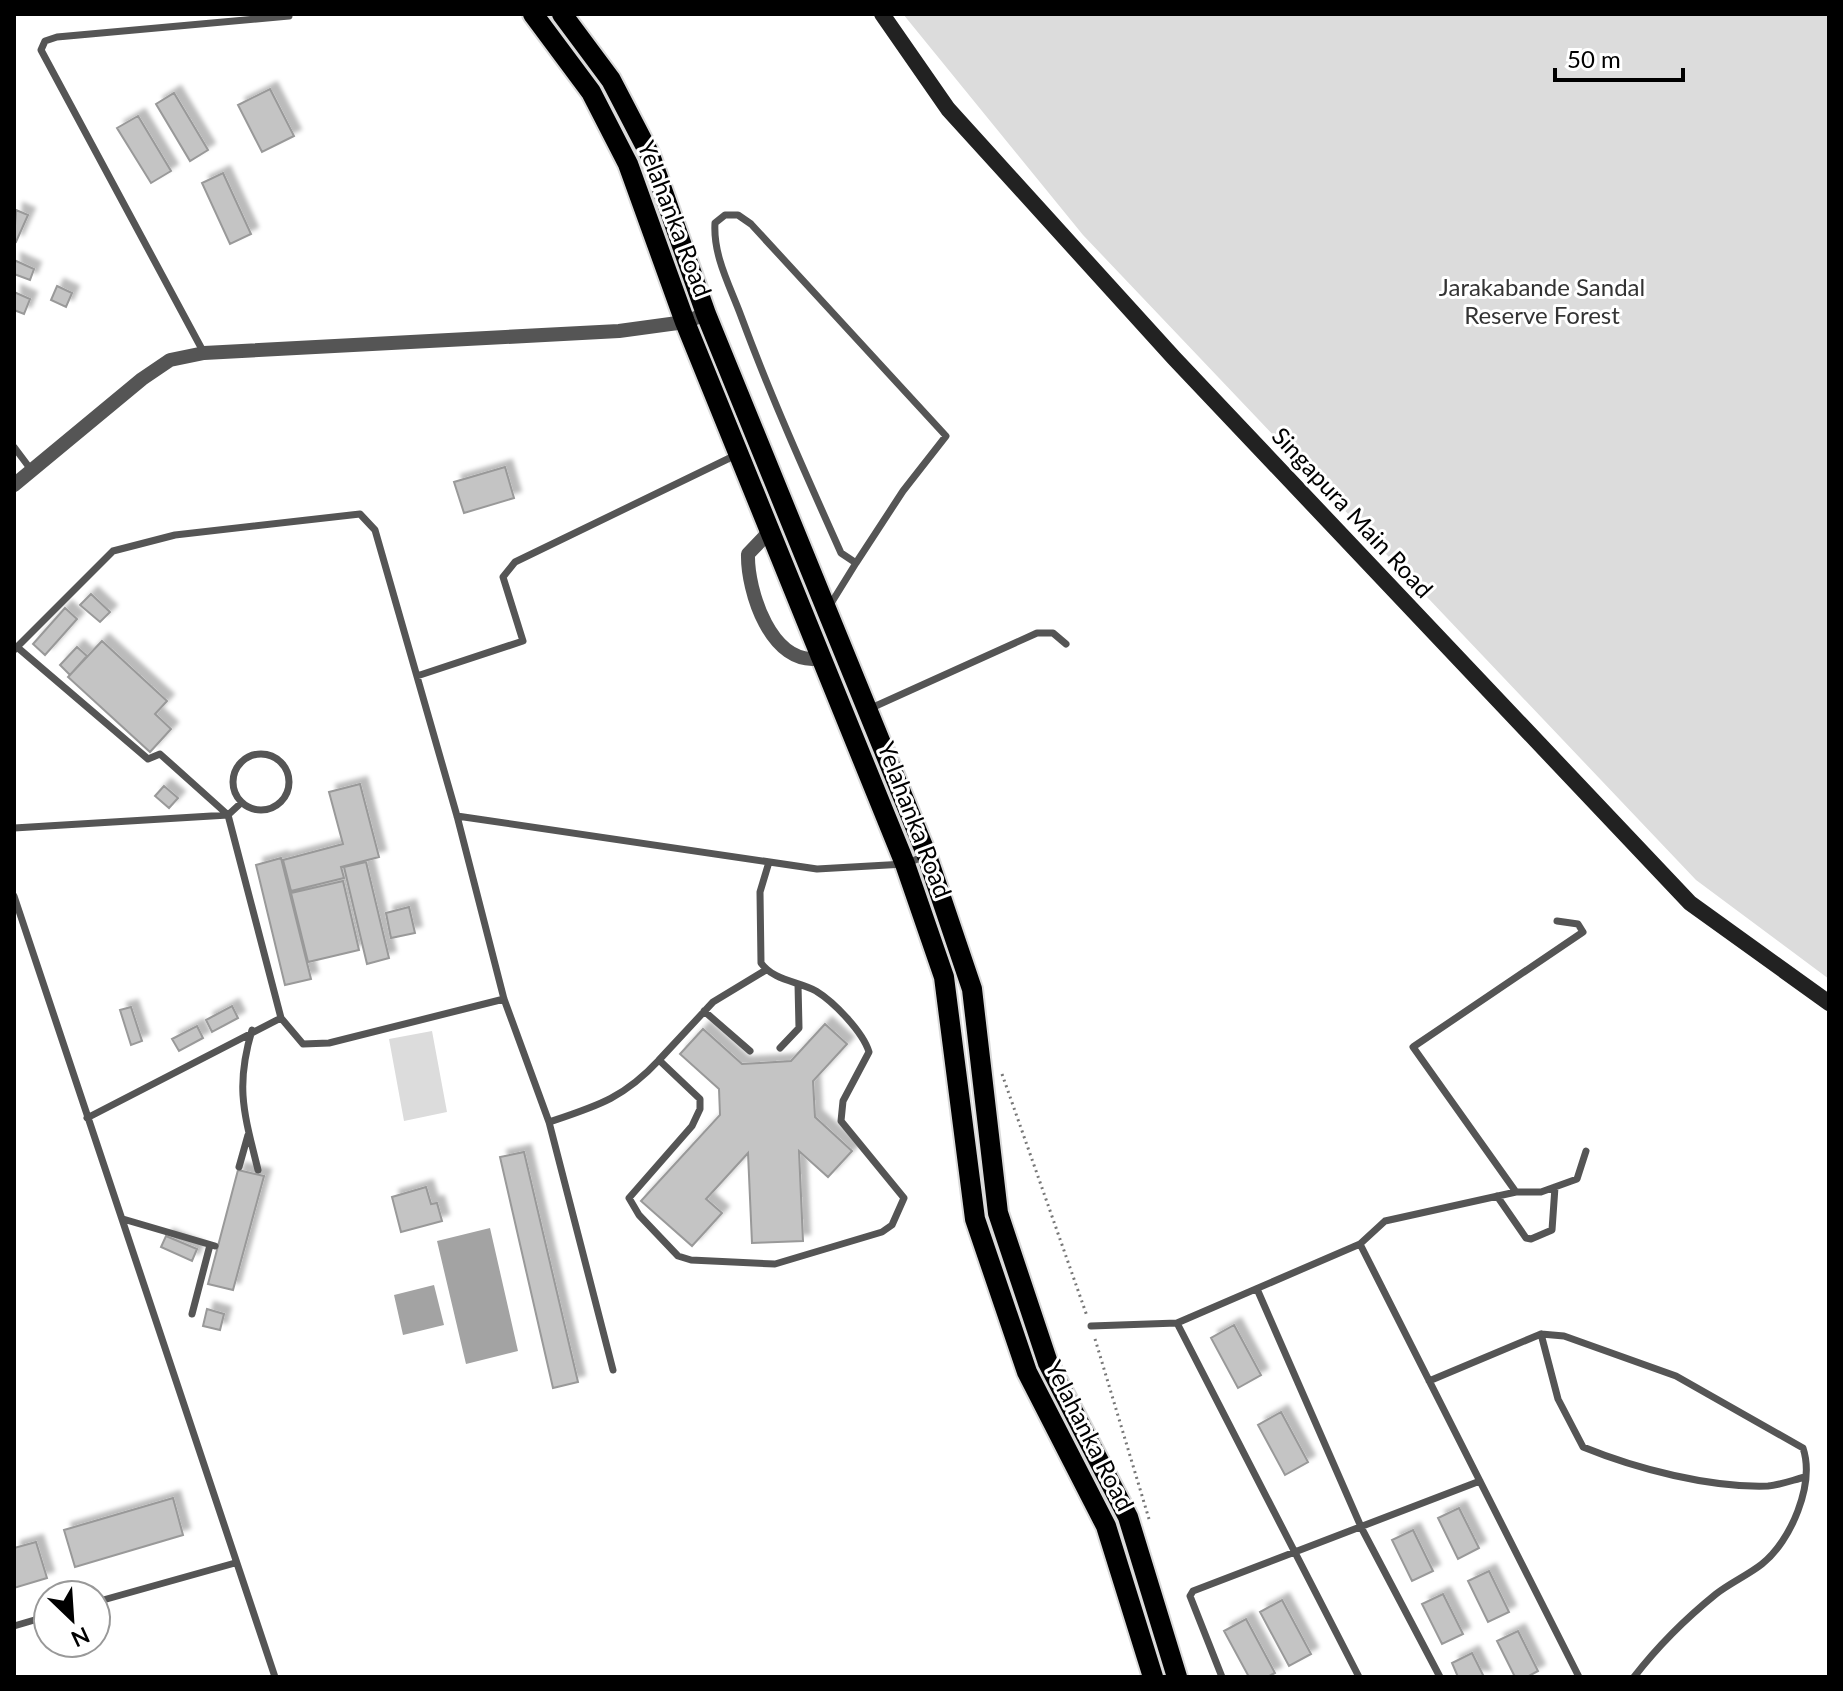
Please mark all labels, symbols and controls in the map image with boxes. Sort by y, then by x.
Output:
scale bar [1555,32,1683,82]
text: 50 m [1567,44,1621,73]
street label: Yelahanka Road [632,136,718,301]
park label: Jarakabande Sandal Reserve Forest [1439,272,1645,329]
street label: Singapura Main Road [1267,421,1440,603]
street label: Yelahanka Road [872,737,958,902]
street label: Yelahanka Road [1040,1355,1141,1515]
north arrow [32,1579,112,1659]
text: N [67,1622,94,1653]

